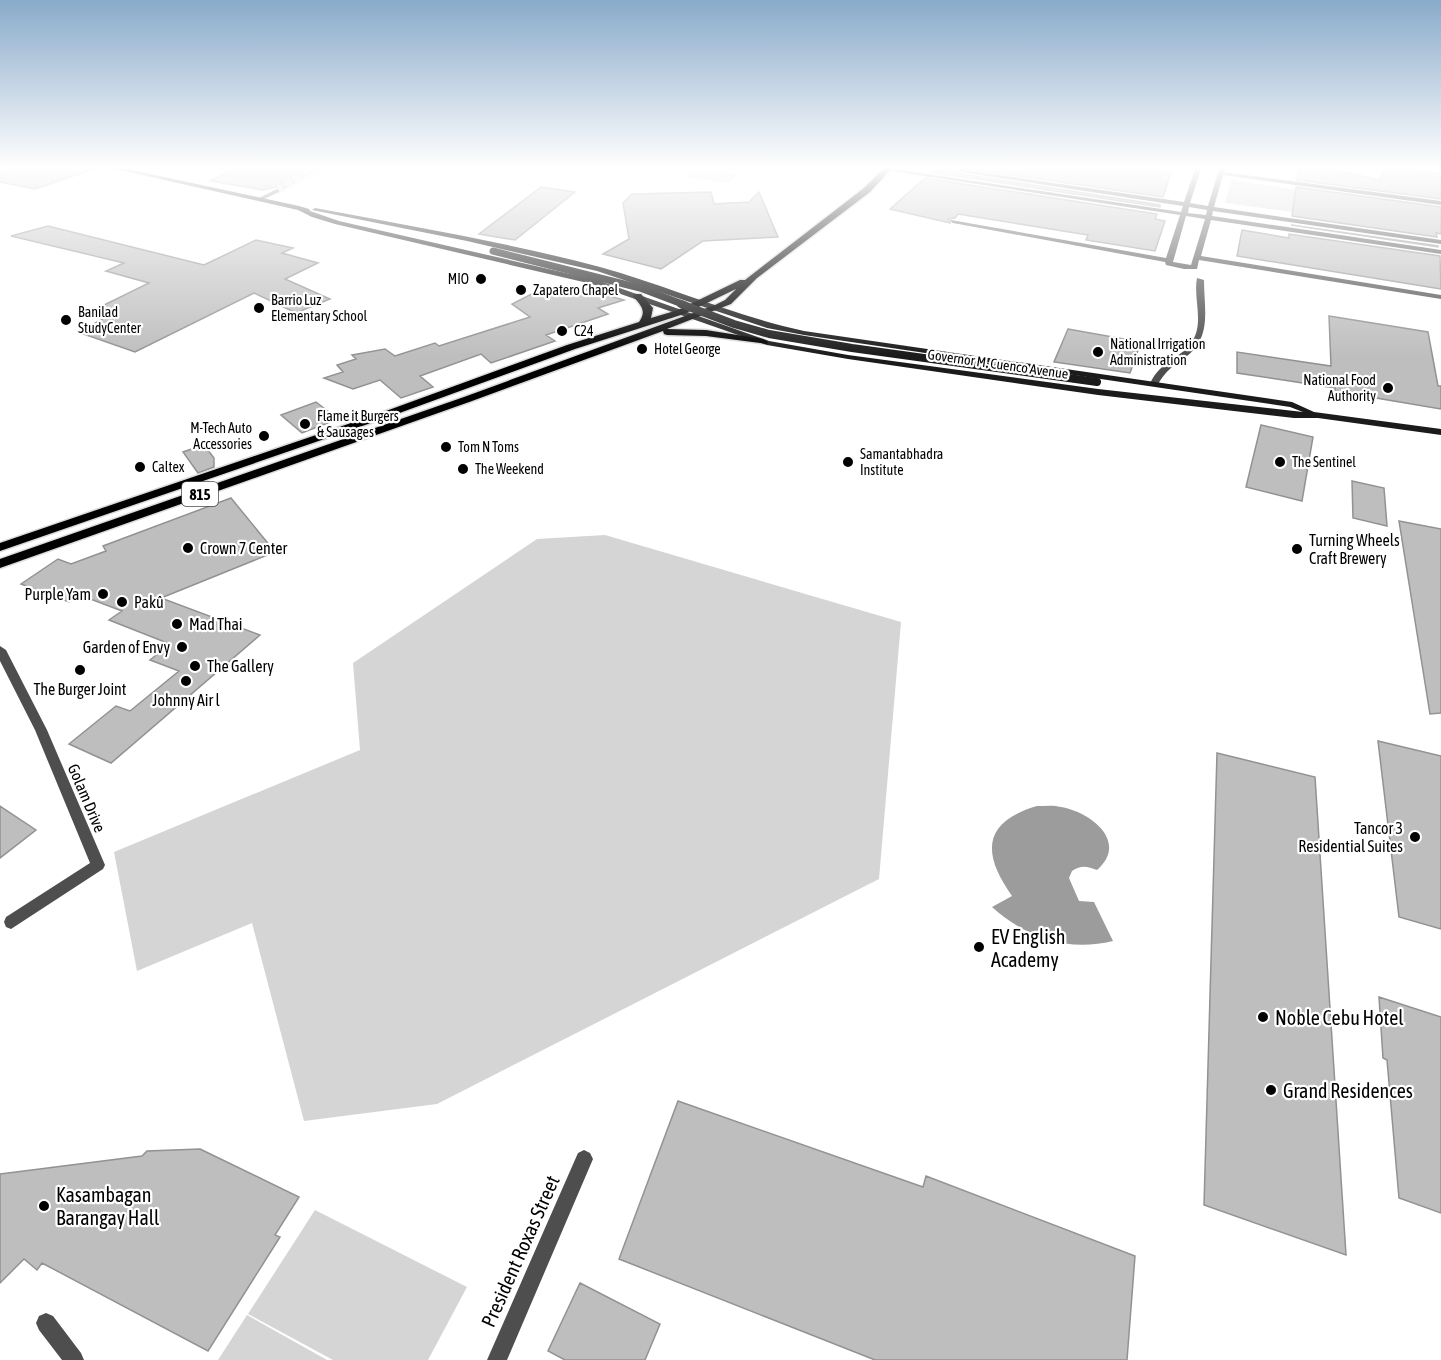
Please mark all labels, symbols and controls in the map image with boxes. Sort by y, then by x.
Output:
place label: MIO [448,271,469,287]
marker: MIO [474,272,488,286]
place label: Zapatero Chapel [533,282,618,298]
marker: Zapatero Chapel [514,283,528,297]
place label: Barrio Luz Elementary School [271,292,367,324]
marker: Barrio Luz Elementary School [252,301,266,315]
place label: Banilad StudyCenter [78,304,142,336]
marker: Banilad StudyCenter [59,313,73,327]
place label: C24 [574,323,594,339]
marker: C24 [555,324,569,338]
place label: National Irrigation Administration [1110,336,1205,368]
place label: Hotel George [654,341,721,357]
marker: Hotel George [635,342,649,356]
marker: National Irrigation Administration [1091,345,1105,359]
street label: Governor M. Cuenco Avenue [927,346,1069,382]
place label: National Food Authority [1303,372,1376,404]
marker: National Food Authority [1381,381,1395,395]
place label: Flame it Burgers & Sausages [317,408,399,440]
marker: Flame it Burgers & Sausages [298,417,312,431]
place label: M-Tech Auto Accessories [190,420,252,452]
marker: M-Tech Auto Accessories [257,429,271,443]
place label: Tom N Toms [458,439,519,455]
marker: Tom N Toms [439,440,453,454]
place label: Samantabhadra Institute [860,446,943,478]
place label: The Sentinel [1292,454,1356,470]
marker: Samantabhadra Institute [841,455,855,469]
marker: The Sentinel [1273,455,1287,469]
place label: Caltex [152,459,185,475]
marker: Caltex [133,460,147,474]
place label: The Weekend [475,461,544,477]
marker: The Weekend [456,462,470,476]
road number: 815 [182,482,218,506]
place label: Turning Wheels Craft Brewery [1309,531,1400,568]
place label: Crown 7 Center [200,539,287,557]
marker: Crown 7 Center [181,541,195,555]
marker: Turning Wheels Craft Brewery [1290,542,1304,556]
place label: Purple Yam [24,585,91,604]
marker: Purple Yam [96,587,110,601]
place label: Pakû [134,593,164,611]
marker: Pakû [115,595,129,609]
place label: Mad Thai [189,615,243,633]
marker: Mad Thai [170,617,184,631]
place label: Garden of Envy [83,638,170,657]
marker: Garden of Envy [175,640,189,654]
place label: The Gallery [207,657,274,676]
marker: The Gallery [188,659,202,673]
marker: The Burger Joint [73,663,87,677]
marker: Johnny Air l [179,674,193,688]
place label: The Burger Joint [34,680,127,699]
place label: Johnny Air l [152,691,220,710]
street label: Golam Drive [65,761,109,835]
place label: Tancor 3 Residential Suites [1298,819,1403,855]
marker: Tancor 3 Residential Suites [1408,830,1422,844]
place label: EV English Academy [991,925,1066,971]
marker: EV English Academy [972,940,986,954]
place label: Noble Cebu Hotel [1275,1006,1404,1029]
marker: Noble Cebu Hotel [1256,1010,1270,1024]
place label: Grand Residences [1283,1079,1413,1102]
marker: Grand Residences [1264,1083,1278,1097]
street label: President Roxas Street [476,1171,564,1330]
place label: Kasambagan Barangay Hall [56,1183,160,1229]
marker: Kasambagan Barangay Hall [37,1199,51,1213]

